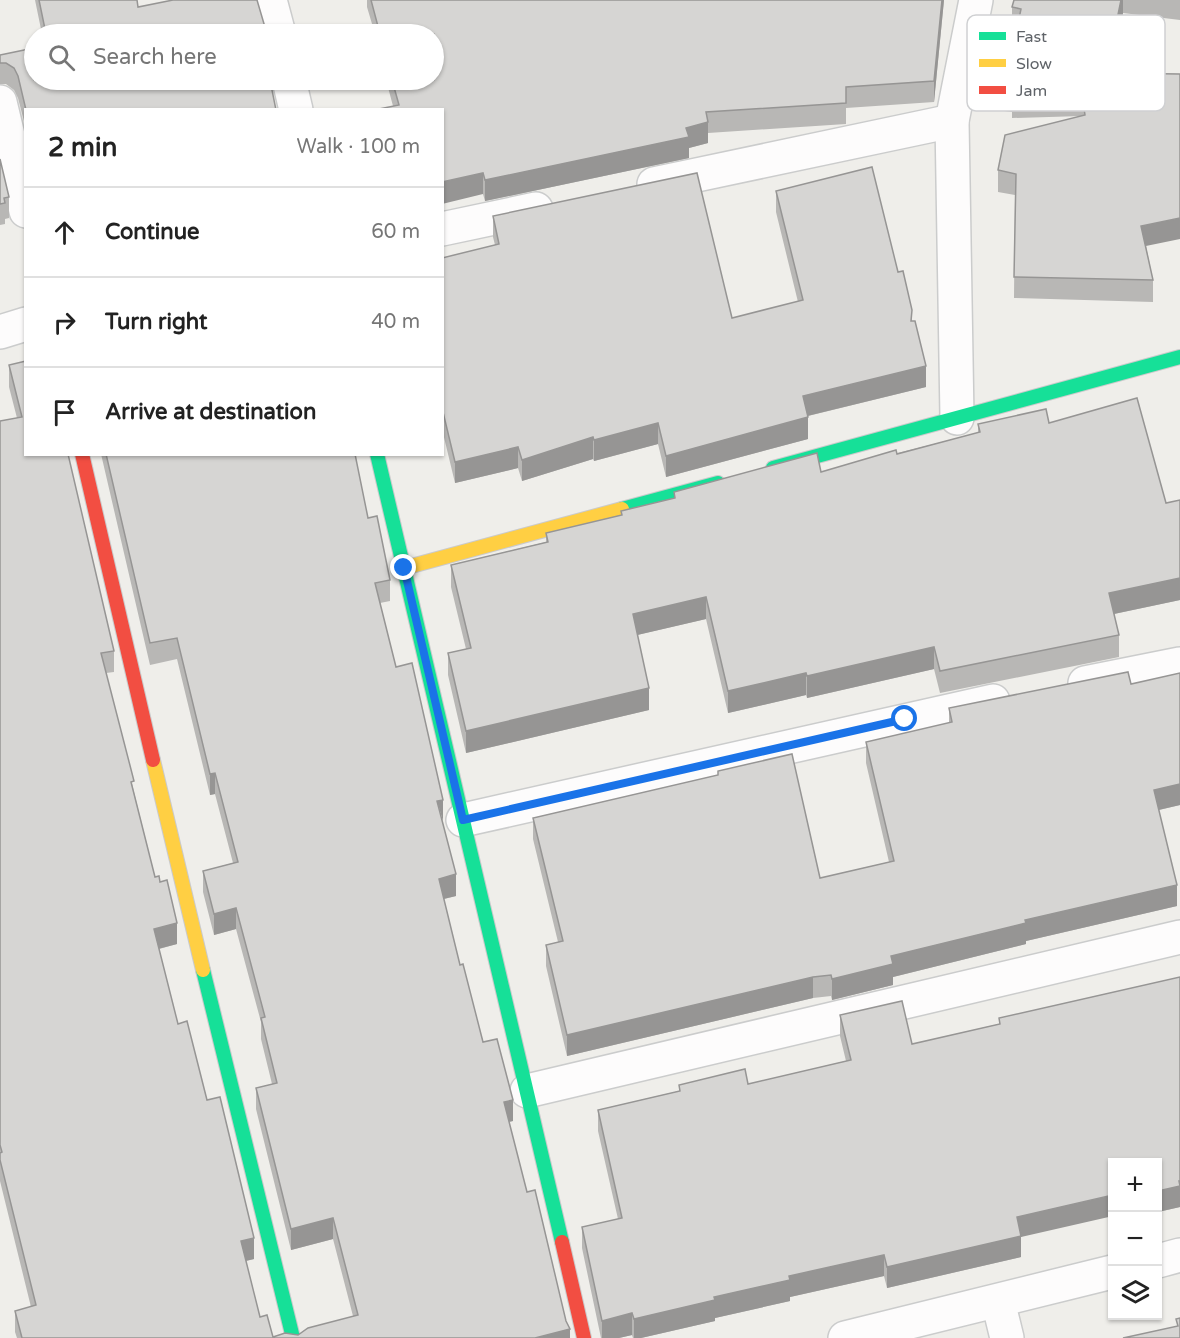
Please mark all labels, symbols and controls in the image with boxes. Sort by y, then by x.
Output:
legend [967,15,1165,111]
search box [24,24,444,90]
text: Fast [1016,27,1047,47]
icon: search [45,41,78,74]
text: Search here [93,44,217,70]
text: Slow [1016,54,1052,74]
text: Jam [1016,81,1047,101]
text: 2 min [48,132,117,163]
text: Walk · 100 m [297,135,420,159]
icon: ahead [48,216,81,249]
text: Continue [105,219,200,245]
text: 60 m [371,220,420,244]
icon: right [48,306,81,339]
text: Turn right [105,309,207,335]
text: 40 m [371,310,420,334]
icon: arrive [48,396,81,429]
text: Arrive at destination [105,399,316,425]
route end [390,554,416,580]
route start [891,705,917,731]
map controls [1108,1158,1162,1320]
button: + [1108,1158,1162,1212]
button: − [1108,1212,1162,1266]
button: layers [1108,1266,1162,1320]

